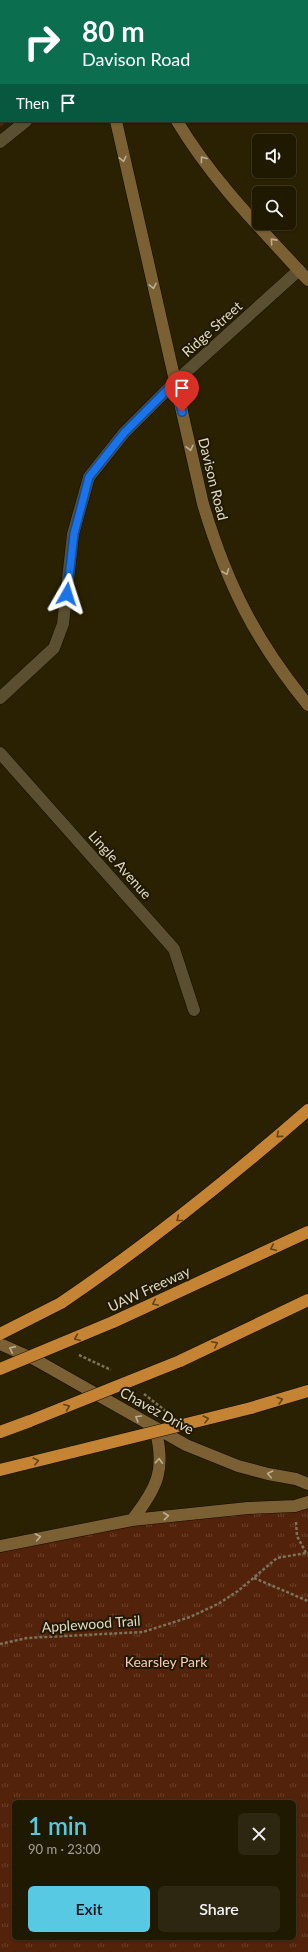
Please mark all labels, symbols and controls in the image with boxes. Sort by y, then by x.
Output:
text: 80 m [82,14,145,48]
icon: right [16,16,68,68]
text: Davison Road [82,48,190,70]
icon: arrive [57,92,79,114]
text: Then [16,94,49,112]
map controls [252,134,296,230]
button: sound [252,134,296,178]
one-way arrow [119,156,127,162]
one-way arrow [201,156,208,163]
button: search [252,186,296,230]
one-way arrow [271,238,278,246]
one-way arrow [148,283,156,289]
street label: Ridge Street [178,297,245,360]
pin [165,371,199,412]
icon: arrive [171,377,193,399]
street label: Davison Road [195,436,232,522]
one-way arrow [185,445,193,451]
one-way arrow [221,568,229,576]
position arrow [46,573,88,615]
street label: Lingle Avenue [85,827,155,902]
one-way arrow [276,1131,283,1138]
one-way arrow [176,1214,183,1221]
one-way arrow [269,1243,277,1251]
street label: UAW Freeway [105,1262,193,1315]
one-way arrow [151,1298,159,1306]
one-way arrow [73,1333,80,1341]
one-way arrow [211,1341,218,1349]
one-way arrow [9,1346,17,1354]
street label: Chavez Drive [117,1383,197,1438]
one-way arrow [276,1396,283,1405]
one-way arrow [63,1404,70,1412]
one-way arrow [135,1416,142,1423]
one-way arrow [203,1416,209,1424]
one-way arrow [33,1457,40,1466]
one-way arrow [155,1458,164,1464]
one-way arrow [267,1471,273,1479]
one-way arrow [163,1512,169,1521]
one-way arrow [35,1533,41,1542]
street label: Applewood Trail [41,1612,141,1635]
park label: Kearsley Park [125,1653,208,1670]
text: 1 min [28,1811,87,1840]
button: close [238,1813,280,1855]
text: 90 m · 23:00 [28,1841,101,1857]
button: Exit [28,1886,150,1932]
button: Share [158,1886,280,1932]

